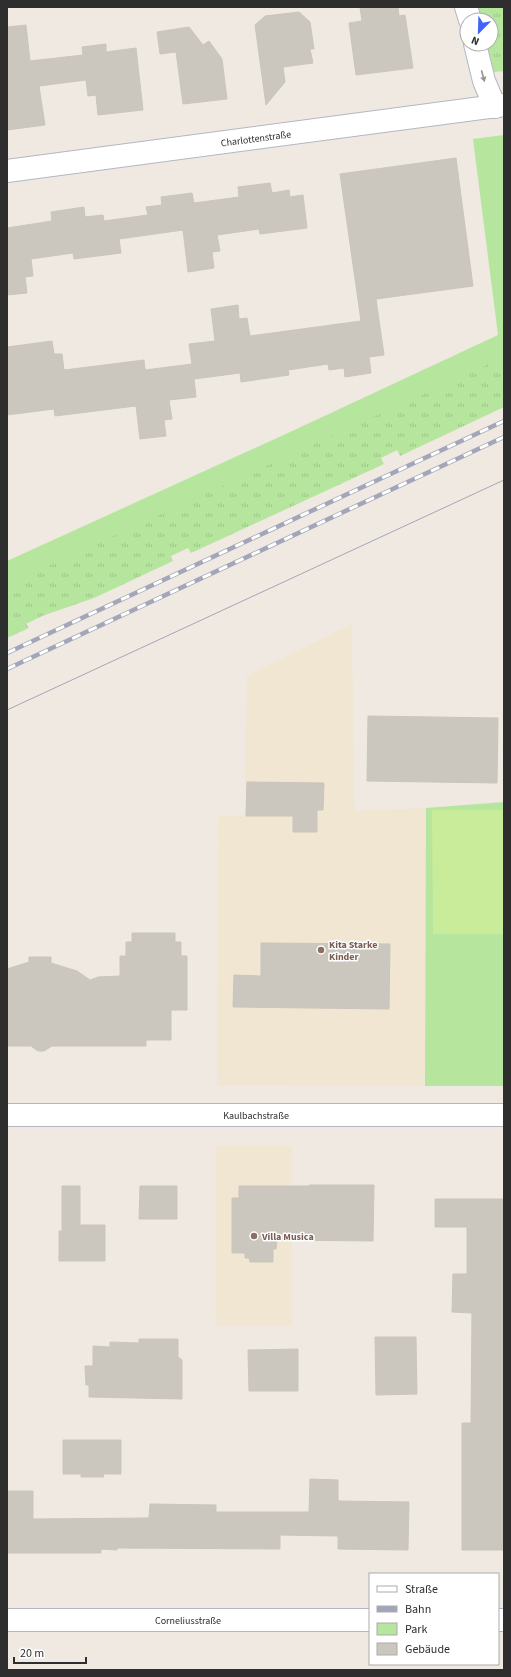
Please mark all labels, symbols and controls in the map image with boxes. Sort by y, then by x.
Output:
north arrow [459,12,499,52]
text: N [469,32,482,49]
one-way arrow [480,70,486,82]
street label: Charlottenstraße [220,127,292,151]
place label: Kita Starke Kinder [329,938,377,964]
marker: Kita Starke Kinder [316,945,326,955]
street label: Kaulbachstraße [223,1109,289,1123]
place label: Villa Musica [261,1230,314,1244]
marker: Villa Musica [249,1231,259,1241]
legend [369,1573,499,1665]
text: Straße [405,1581,438,1598]
text: Bahn [405,1601,431,1618]
street label: Corneliusstraße [155,1614,221,1628]
text: Park [405,1621,427,1638]
scale bar [14,1639,86,1665]
text: Gebäude [405,1641,450,1658]
text: 20 m [20,1645,44,1662]

